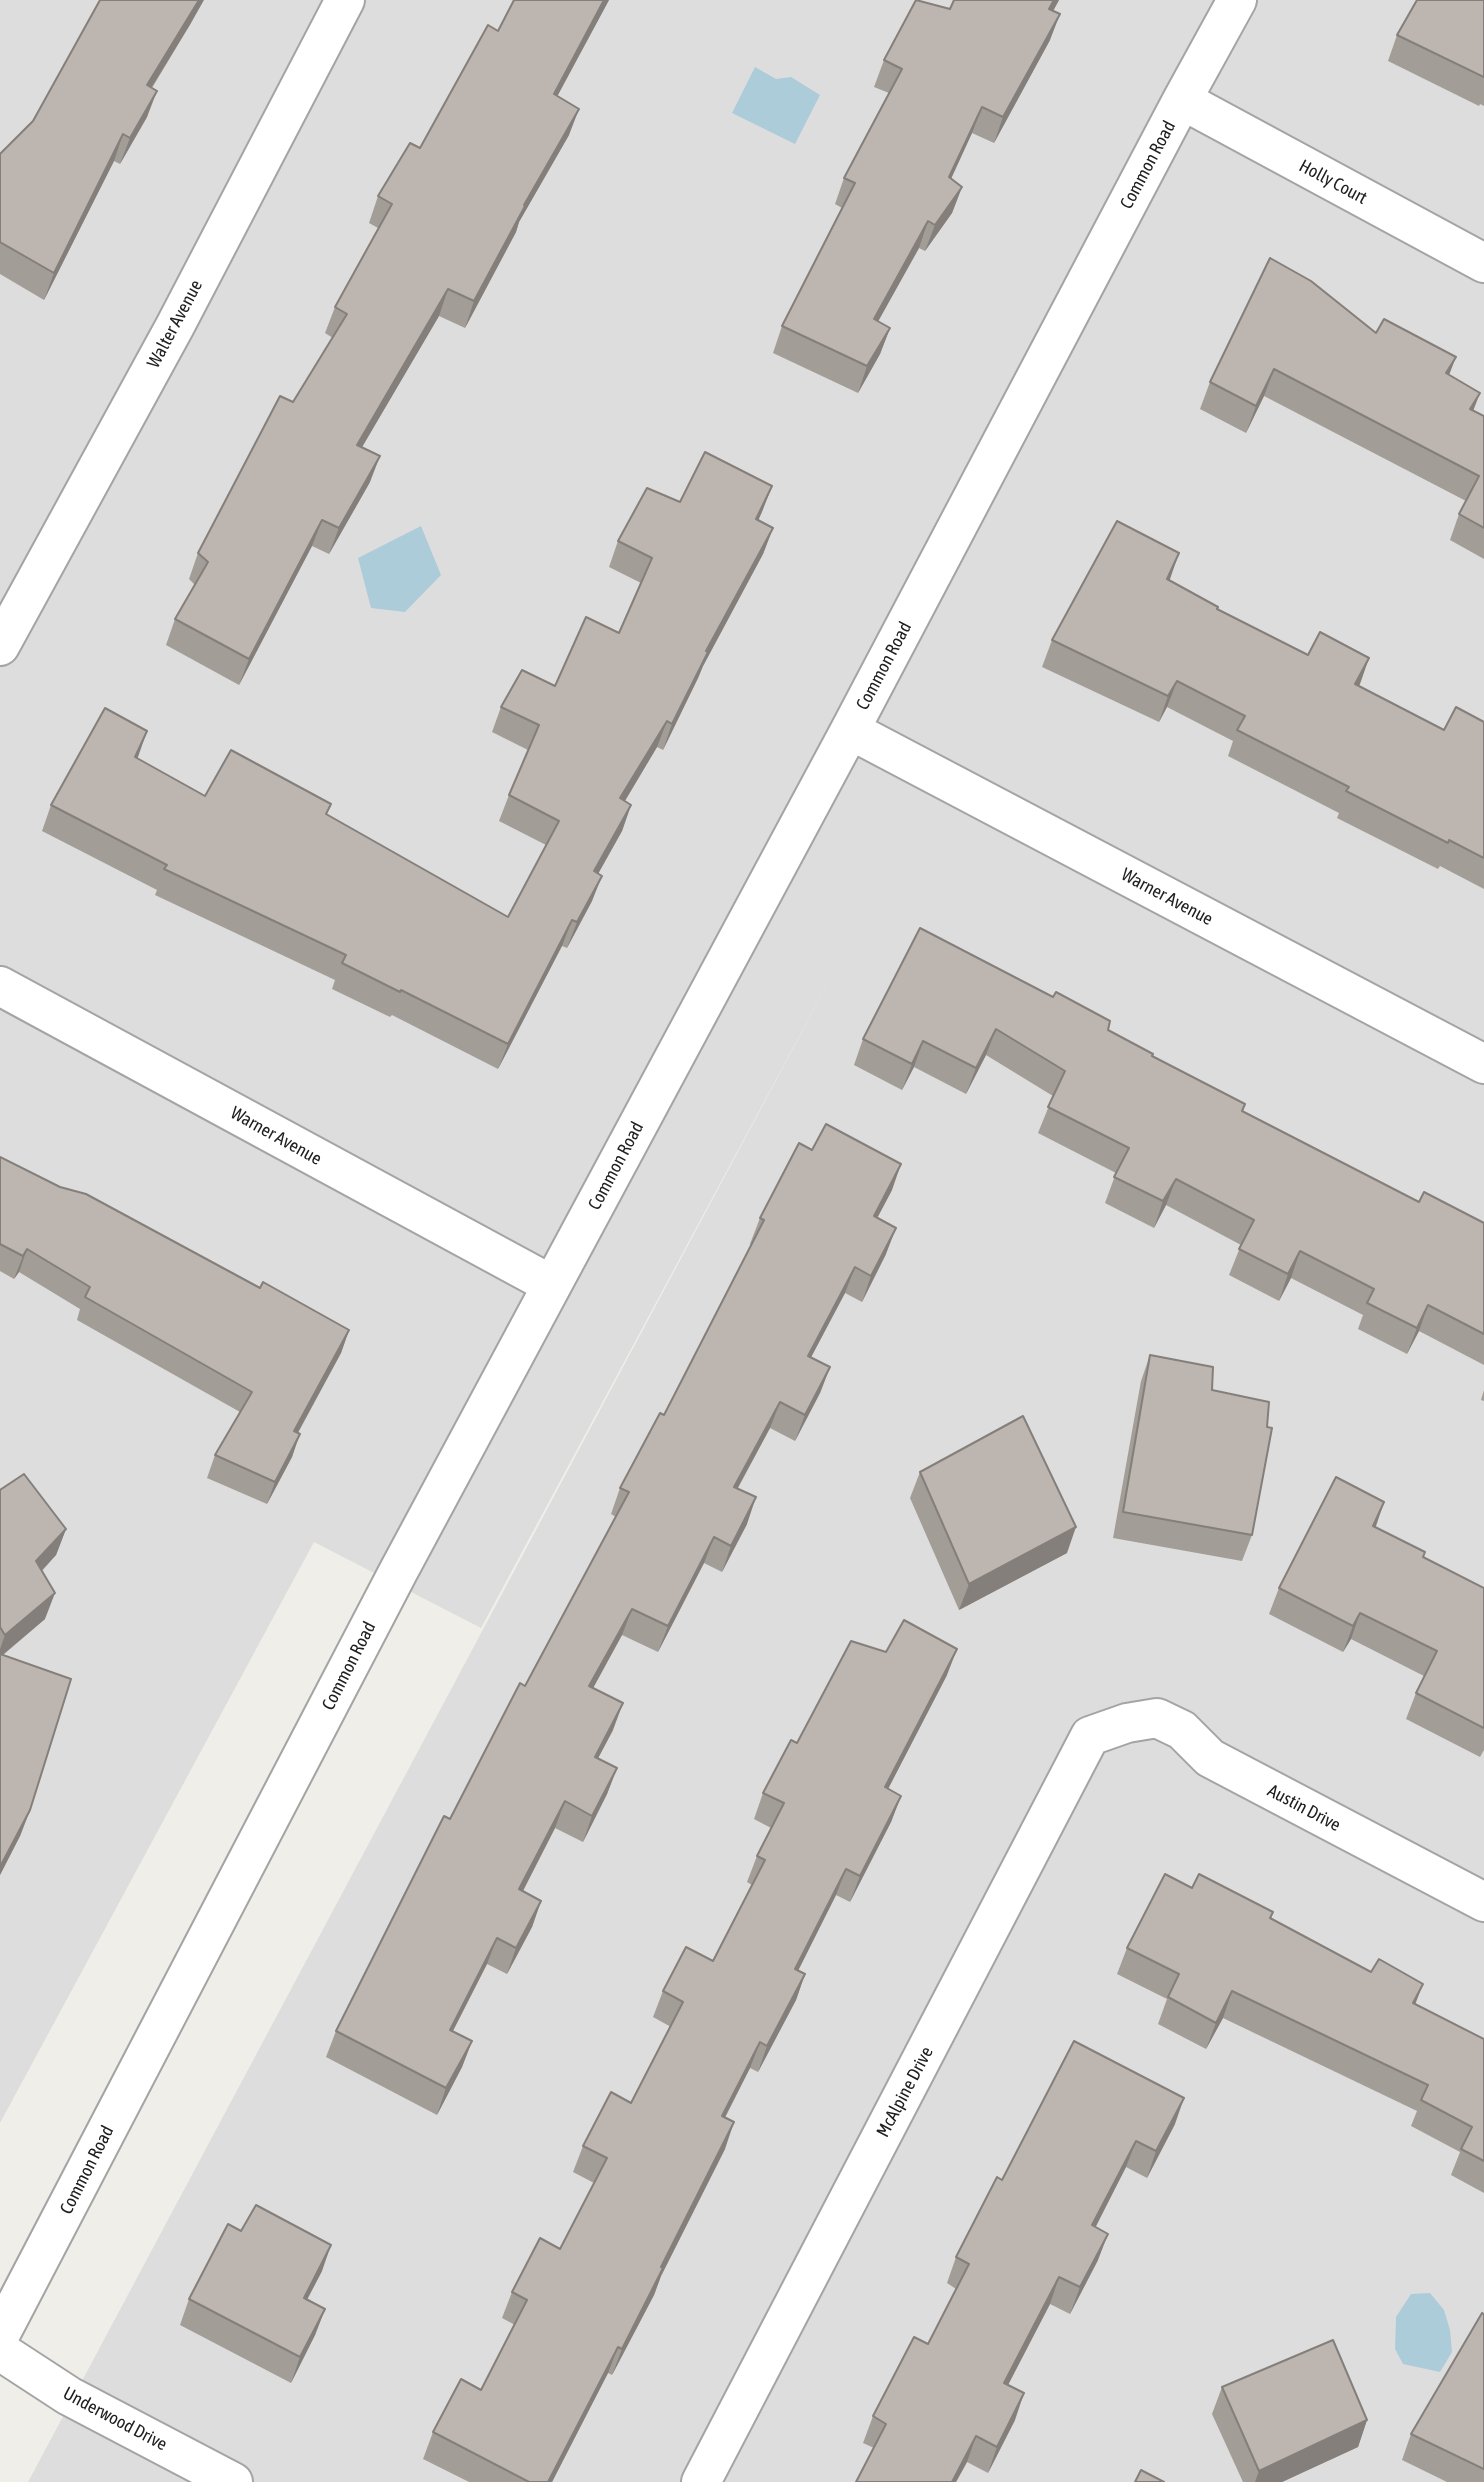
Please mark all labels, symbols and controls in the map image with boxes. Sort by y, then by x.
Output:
street label: Common Road [1116,117,1180,213]
street label: Holly Court [1295,155,1371,209]
street label: Walter Avenue [143,276,207,372]
street label: Common Road [852,618,916,714]
street label: Warner Avenue [1117,864,1217,930]
street label: Warner Avenue [227,1102,325,1170]
street label: Common Road [584,1118,648,1214]
street label: Common Road [317,1618,381,1714]
street label: Austin Drive [1264,1780,1344,1836]
street label: McAlpine Drive [872,2043,938,2141]
street label: Common Road [55,2122,119,2218]
street label: Underwood Drive [59,2383,171,2455]

